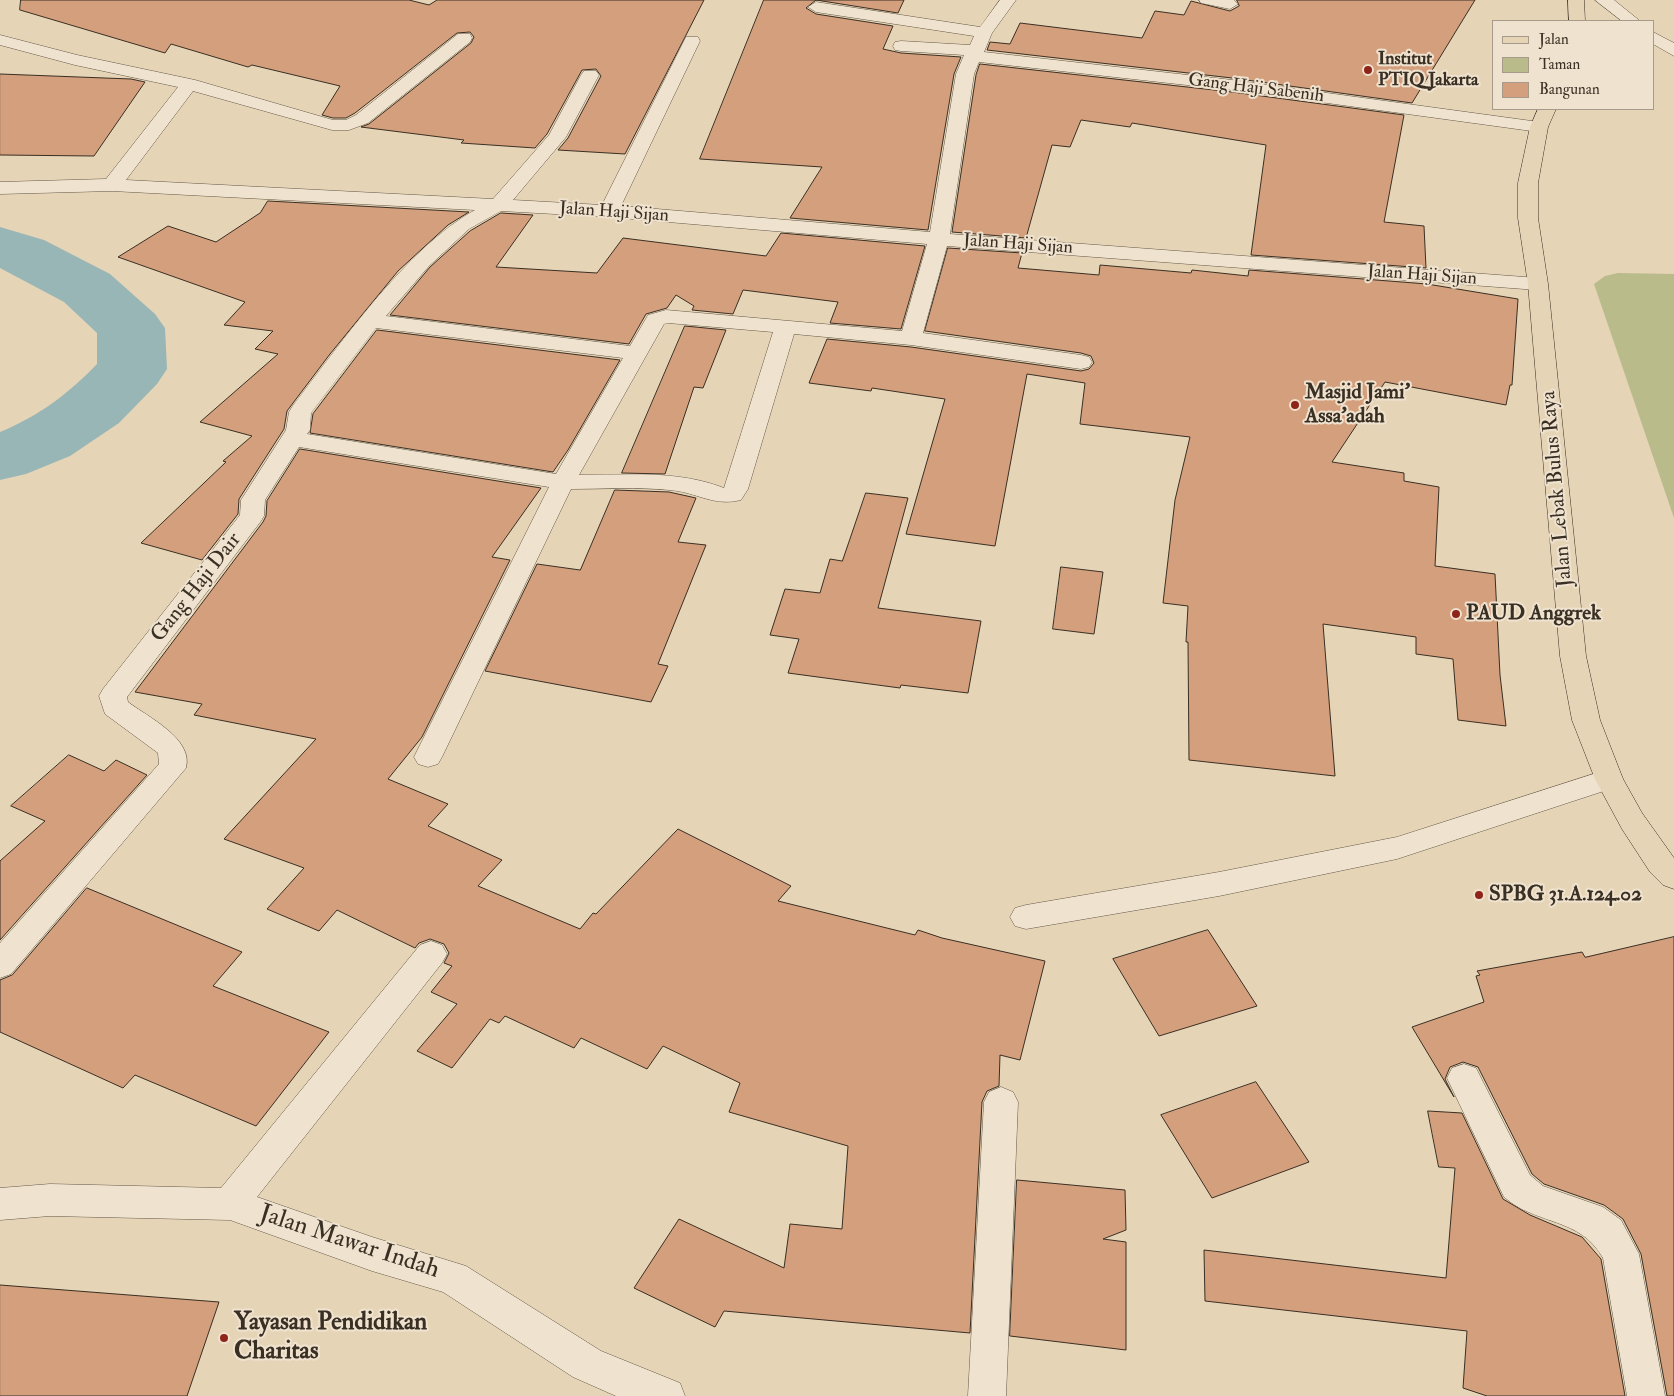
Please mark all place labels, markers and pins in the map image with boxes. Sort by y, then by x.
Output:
place label: Institut PTIQ Jakarta [1378,49,1478,92]
marker: Institut PTIQ Jakarta [1362,64,1374,76]
place label: Masjid Jami' Assa'adah [1305,380,1410,430]
marker: Masjid Jami' Assa'adah [1289,399,1301,411]
place label: PAUD Anggrek [1466,601,1601,627]
marker: PAUD Anggrek [1450,608,1462,620]
place label: SPBG 31.A.124.02 [1489,882,1642,908]
marker: SPBG 31.A.124.02 [1473,889,1485,901]
place label: Yayasan Pendidikan Charitas [234,1309,427,1368]
marker: Yayasan Pendidikan Charitas [218,1332,230,1344]

